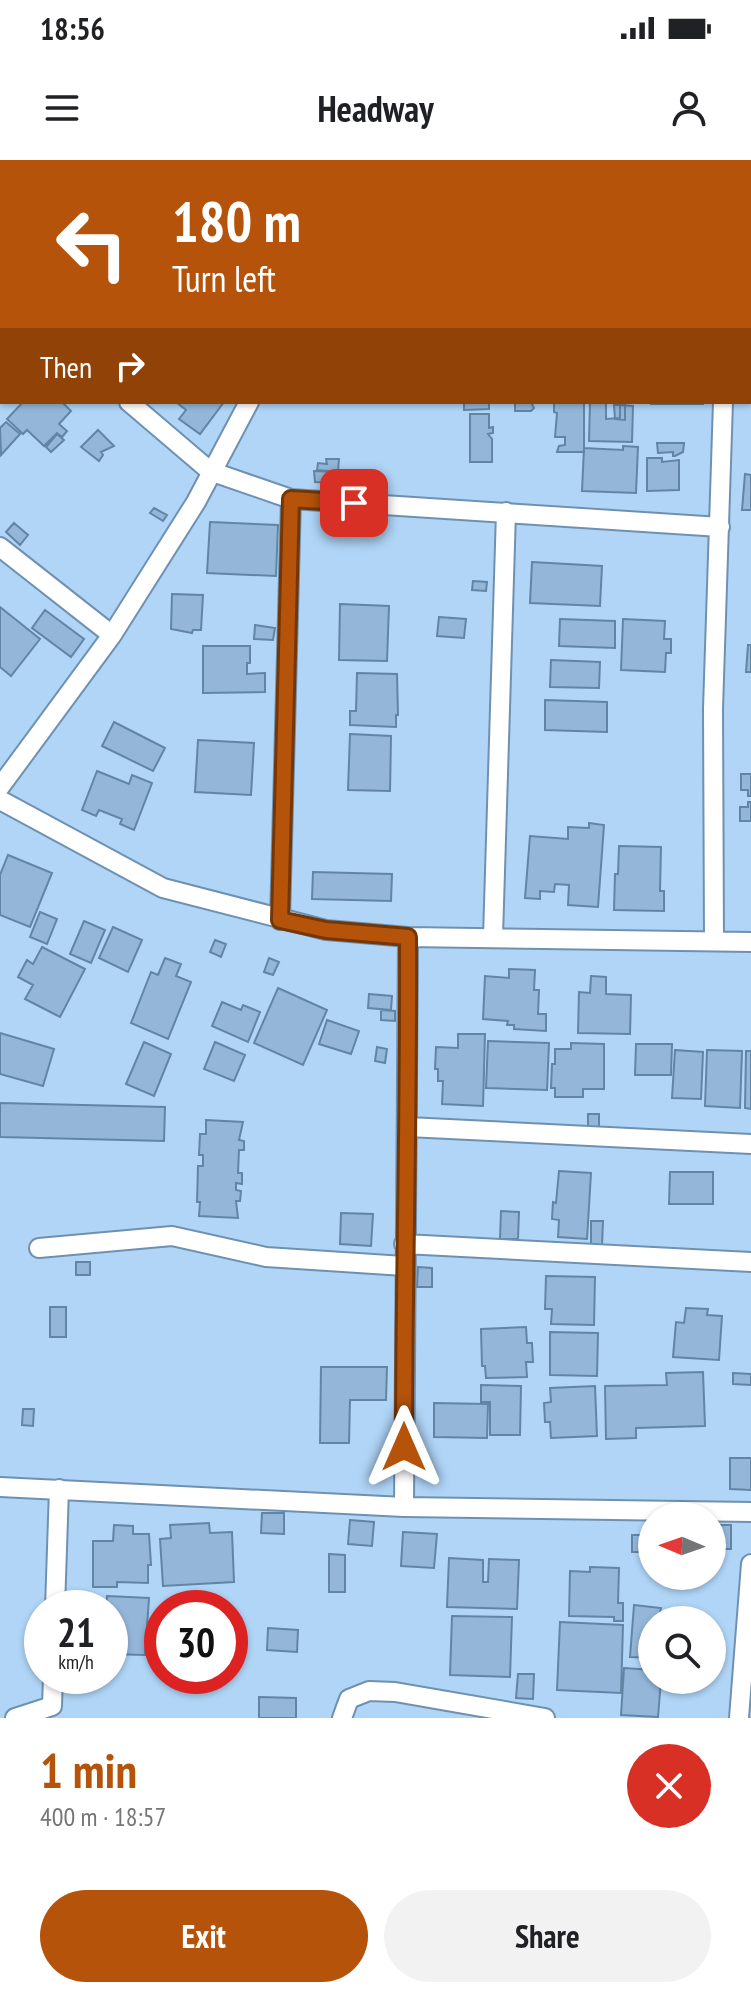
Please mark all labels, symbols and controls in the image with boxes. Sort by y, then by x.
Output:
text: 18:56 [40,9,105,48]
text: Headway [317,85,434,132]
icon: menu [40,86,84,130]
icon: person [667,86,711,130]
text: 180 m [172,185,301,257]
icon: left [40,192,144,296]
text: Turn left [172,255,276,302]
icon: right [108,344,152,388]
text: Then [40,347,92,386]
pin [320,469,388,537]
icon: arrive [332,481,376,525]
position arrow [362,1405,446,1489]
north arrow [638,1502,726,1590]
map controls [638,1502,726,1694]
speed limit sign: 30 [144,1590,248,1694]
text: 21 [57,1606,95,1658]
button: search [638,1606,726,1694]
text: km/h [58,1649,94,1675]
text: 1 min [40,1739,137,1801]
button: close [627,1744,711,1828]
text: 400 m · 18:57 [40,1800,166,1833]
button: Exit [40,1890,368,1982]
button: Share [384,1890,711,1982]

